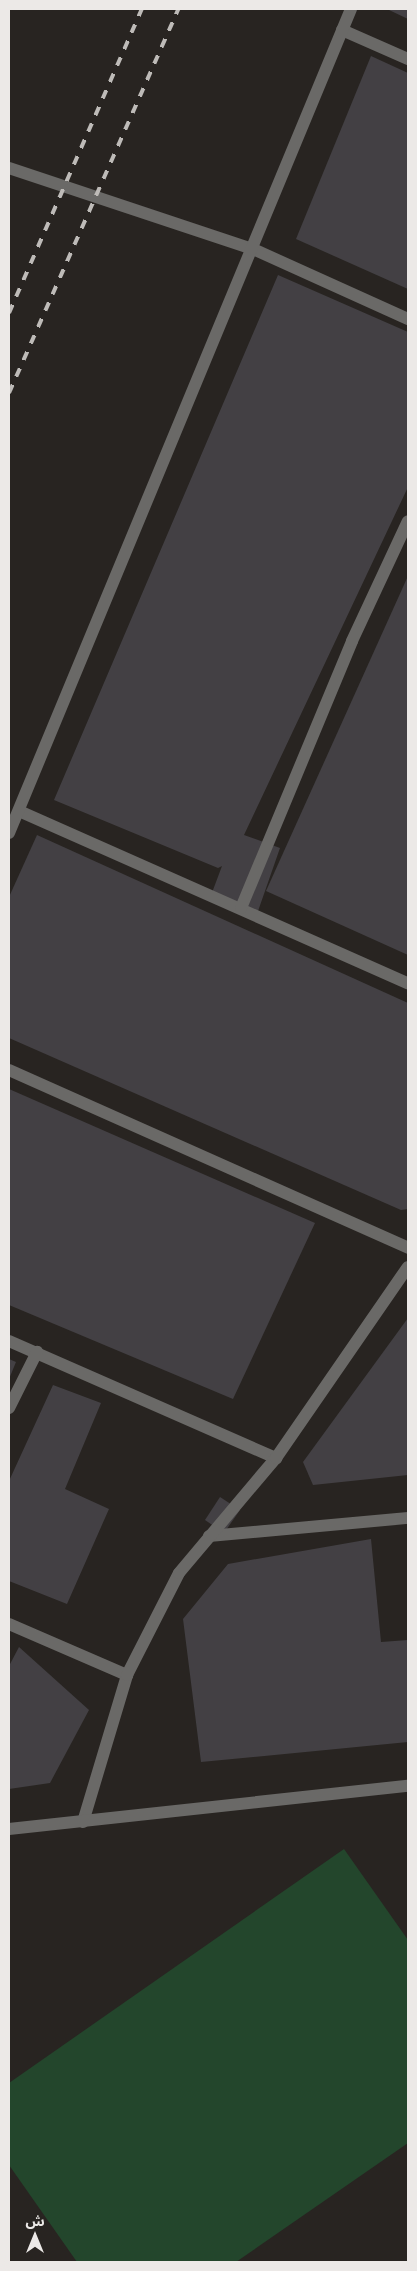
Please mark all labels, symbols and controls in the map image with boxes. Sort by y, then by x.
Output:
north arrow [10,2211,60,2261]
text: ش [25,2212,45,2230]

